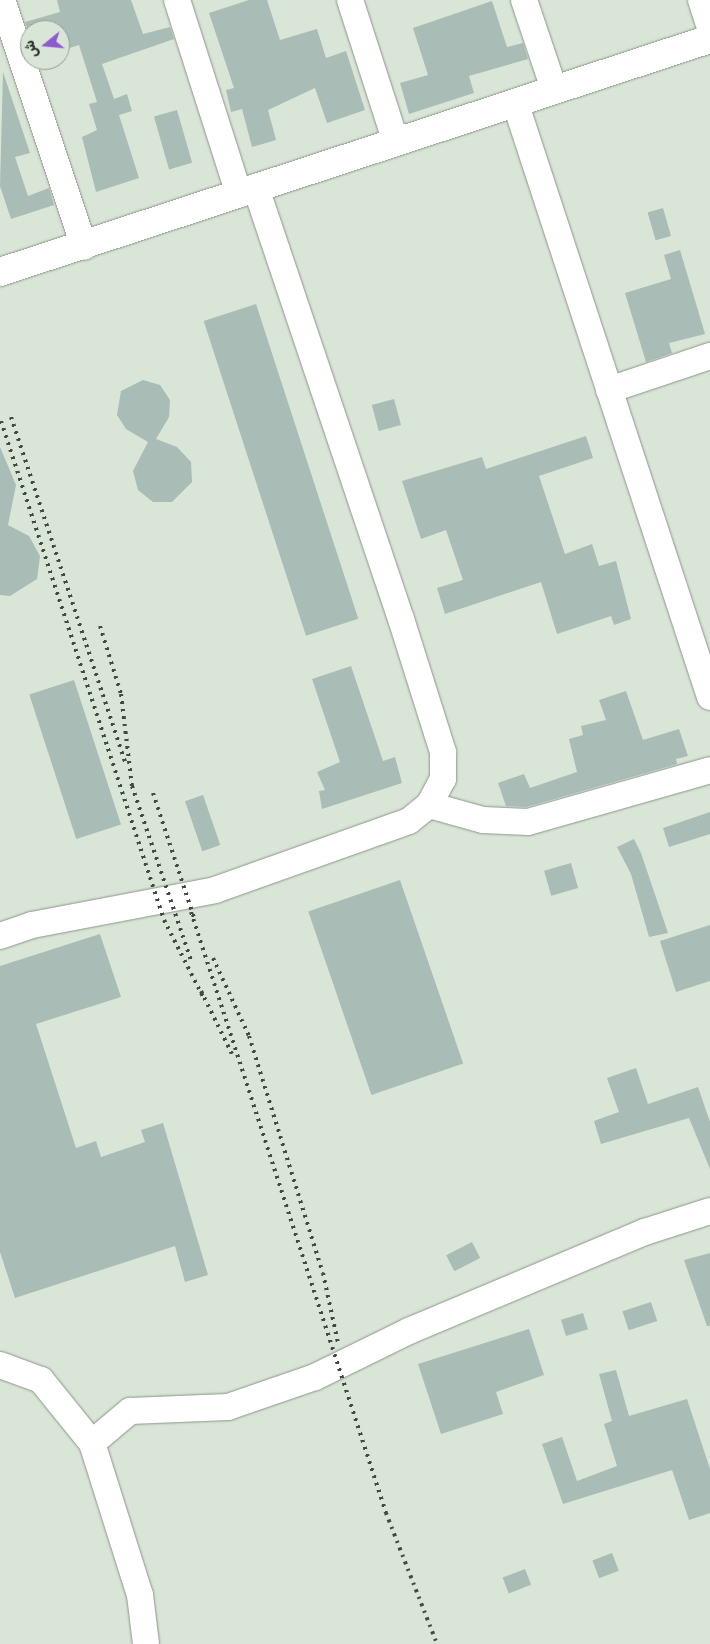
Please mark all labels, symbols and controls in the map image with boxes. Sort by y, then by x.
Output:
north arrow [20,20,70,70]
text: ش [20,38,42,60]

